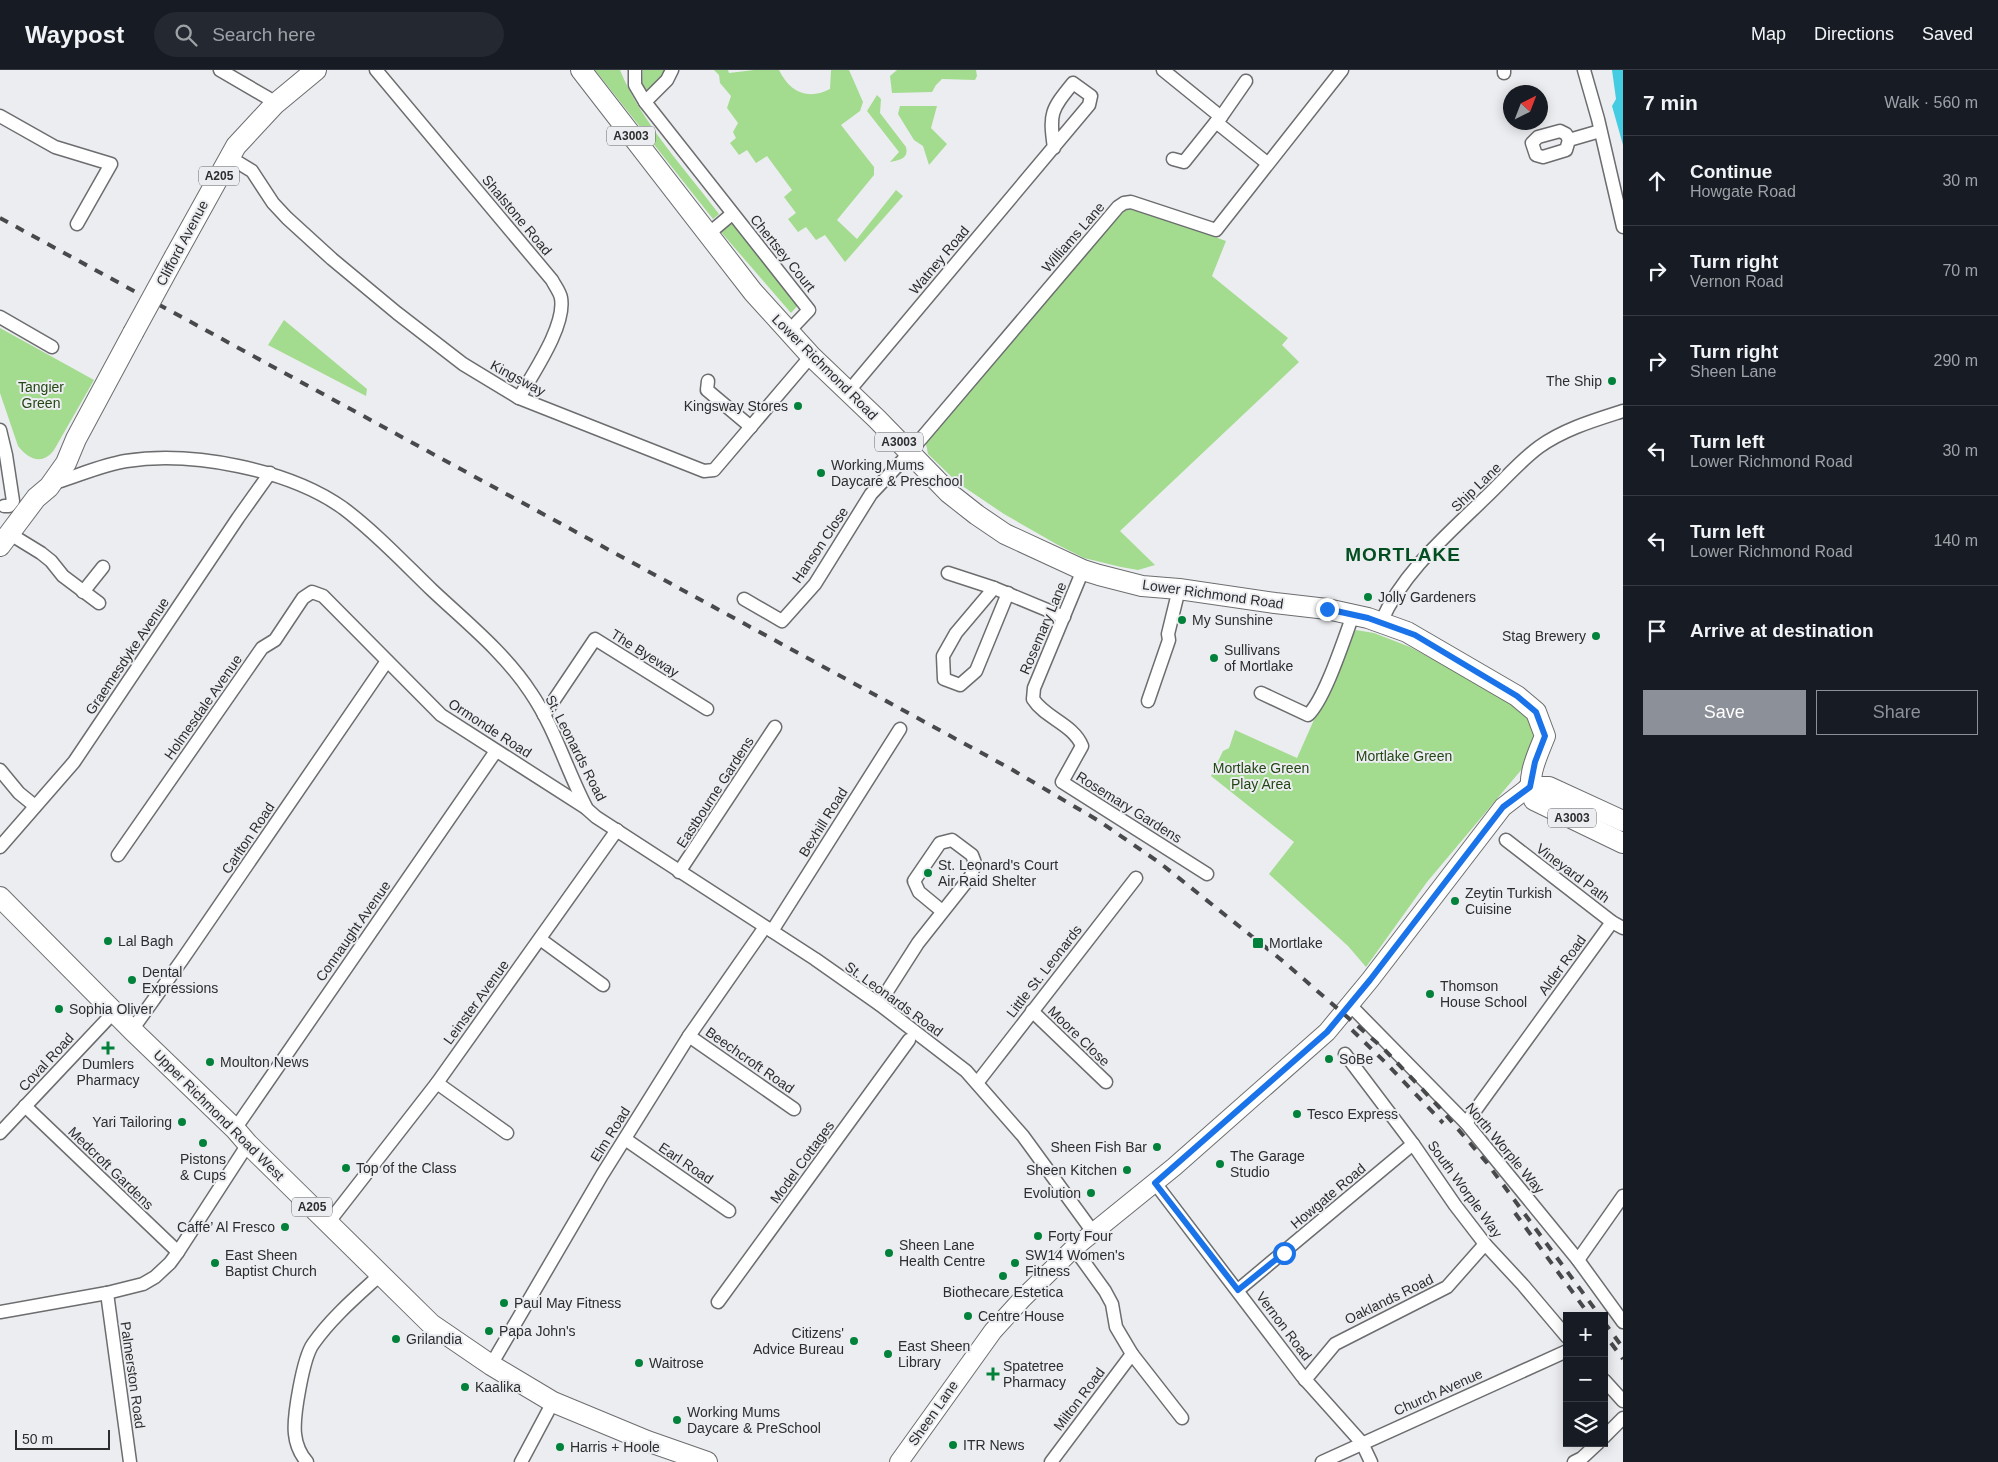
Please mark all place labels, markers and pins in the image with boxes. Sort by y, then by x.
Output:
place label: The Ship [1546,373,1602,389]
marker: The Ship [1606,375,1618,387]
place label: Kingsway Stores [684,398,788,414]
marker: Kingsway Stores [792,400,804,412]
place label: Working Mums Daycare & Preschool [831,457,963,489]
marker: Working Mums Daycare & Preschool [815,467,827,479]
place label: Jolly Gardeners [1378,589,1476,605]
marker: Jolly Gardeners [1362,591,1374,603]
place label: My Sunshine [1192,612,1273,628]
marker: My Sunshine [1176,614,1188,626]
place label: Stag Brewery [1502,628,1586,644]
marker: Stag Brewery [1590,630,1602,642]
place label: Sullivans of Mortlake [1224,642,1293,674]
marker: Sullivans of Mortlake [1208,652,1220,664]
place label: St. Leonard's Court Air Raid Shelter [938,857,1058,889]
marker: St. Leonard's Court Air Raid Shelter [922,867,934,879]
place label: Zeytin Turkish Cuisine [1465,885,1552,917]
marker: Zeytin Turkish Cuisine [1449,895,1461,907]
place label: Lal Bagh [118,933,173,949]
marker: Lal Bagh [102,935,114,947]
place label: Mortlake [1269,935,1323,951]
marker: Mortlake [1251,936,1265,950]
place label: Dental Expressions [142,964,218,996]
marker: Dental Expressions [126,974,138,986]
place label: Thomson House School [1440,978,1527,1010]
marker: Thomson House School [1424,988,1436,1000]
place label: Sophia Oliver [69,1001,153,1017]
marker: Sophia Oliver [53,1003,65,1015]
marker: Dumlers Pharmacy [102,1042,114,1054]
place label: SoBe [1339,1051,1373,1067]
marker: SoBe [1323,1053,1335,1065]
place label: Moulton News [220,1054,309,1070]
place label: Dumlers Pharmacy [76,1056,140,1088]
marker: Moulton News [204,1056,216,1068]
place label: Tesco Express [1307,1106,1398,1122]
marker: Tesco Express [1291,1108,1303,1120]
place label: Yari Tailoring [92,1114,172,1130]
marker: Yari Tailoring [176,1116,188,1128]
marker: Pistons & Cups [197,1137,209,1149]
place label: Sheen Fish Bar [1051,1139,1147,1155]
marker: Sheen Fish Bar [1151,1141,1163,1153]
place label: The Garage Studio [1230,1148,1305,1180]
place label: Pistons & Cups [180,1151,226,1183]
marker: The Garage Studio [1214,1158,1226,1170]
place label: Top of the Class [356,1160,456,1176]
marker: Top of the Class [340,1162,352,1174]
place label: Sheen Kitchen [1026,1162,1117,1178]
marker: Sheen Kitchen [1121,1164,1133,1176]
place label: Evolution [1023,1185,1081,1201]
marker: Evolution [1085,1187,1097,1199]
place label: Caffe’ Al Fresco [177,1219,275,1235]
marker: Caffe’ Al Fresco [279,1221,291,1233]
place label: Forty Four [1048,1228,1113,1244]
marker: Forty Four [1032,1230,1044,1242]
place label: Sheen Lane Health Centre [899,1237,986,1269]
place label: East Sheen Baptist Church [225,1247,317,1279]
marker: Sheen Lane Health Centre [883,1247,895,1259]
place label: SW14 Women's Fitness [1025,1247,1125,1279]
marker: East Sheen Baptist Church [209,1257,221,1269]
marker: SW14 Women's Fitness [1009,1257,1021,1269]
marker: Biothecare Estetica [997,1270,1009,1282]
place label: Biothecare Estetica [943,1284,1064,1300]
place label: Paul May Fitness [514,1295,621,1311]
marker: Paul May Fitness [498,1297,510,1309]
place label: Centre House [978,1308,1065,1324]
marker: Centre House [962,1310,974,1322]
place label: Papa John's [499,1323,576,1339]
marker: Papa John's [483,1325,495,1337]
place label: Citizens' Advice Bureau [753,1325,844,1357]
place label: Grilandia [406,1331,462,1347]
marker: Grilandia [390,1333,402,1345]
marker: Citizens' Advice Bureau [848,1335,860,1347]
place label: East Sheen Library [898,1338,970,1370]
marker: East Sheen Library [882,1348,894,1360]
place label: Waitrose [649,1355,704,1371]
marker: Waitrose [633,1357,645,1369]
place label: Spatetree Pharmacy [1003,1358,1066,1390]
marker: Spatetree Pharmacy [987,1368,999,1380]
place label: Kaalika [475,1379,521,1395]
marker: Kaalika [459,1381,471,1393]
place label: Working Mums Daycare & PreSchool [687,1404,821,1436]
marker: Working Mums Daycare & PreSchool [671,1414,683,1426]
place label: ITR News [963,1437,1024,1453]
place label: Harris + Hoole [570,1439,660,1455]
marker: ITR News [947,1439,959,1451]
marker: Harris + Hoole [554,1441,566,1453]

